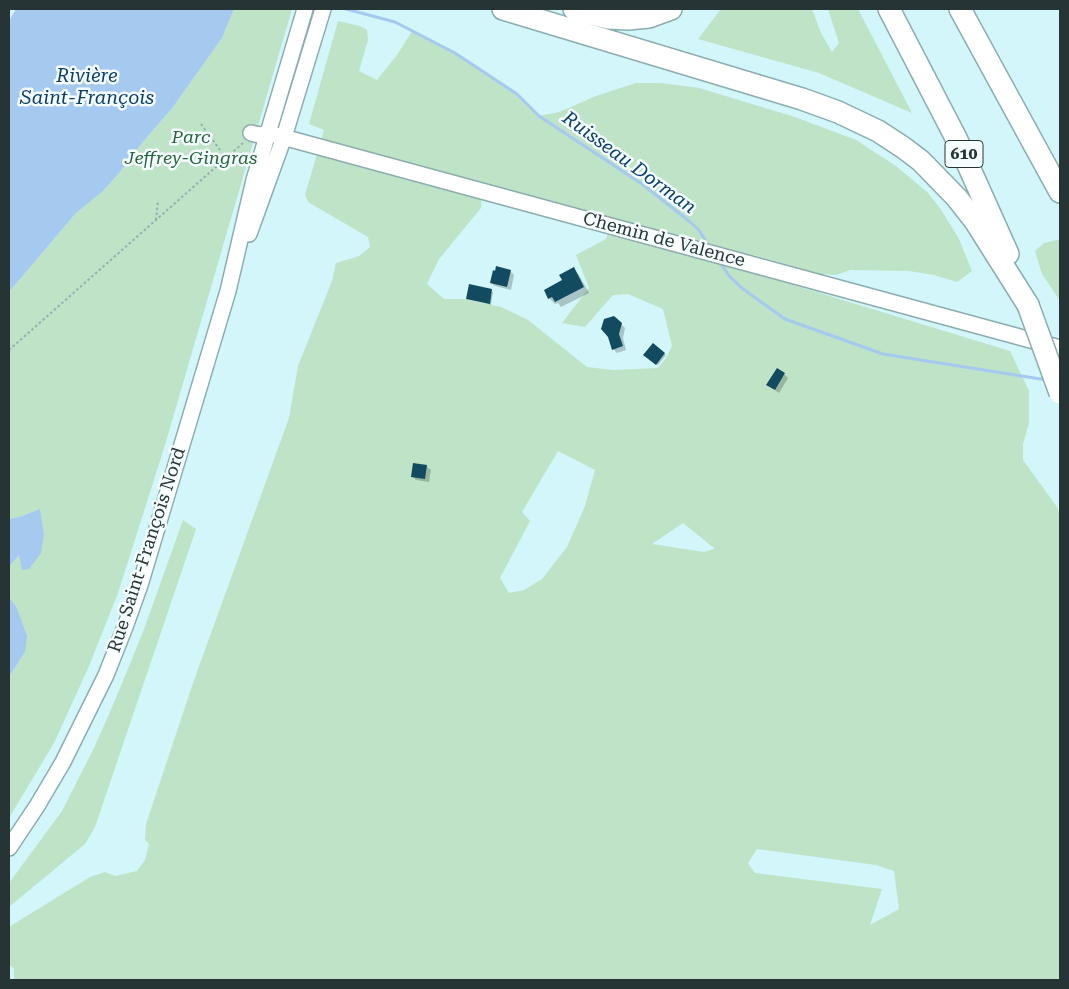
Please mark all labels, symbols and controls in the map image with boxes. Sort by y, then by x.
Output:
water label: Rivière Saint-François [20,65,154,109]
water label: Ruisseau Dorman [558,107,700,219]
park label: Parc Jeffrey-Gingras [125,127,257,170]
road number: 610 [945,140,983,168]
street label: Chemin de Valence [581,208,747,272]
street label: Rue Saint-François Nord [104,445,190,655]

